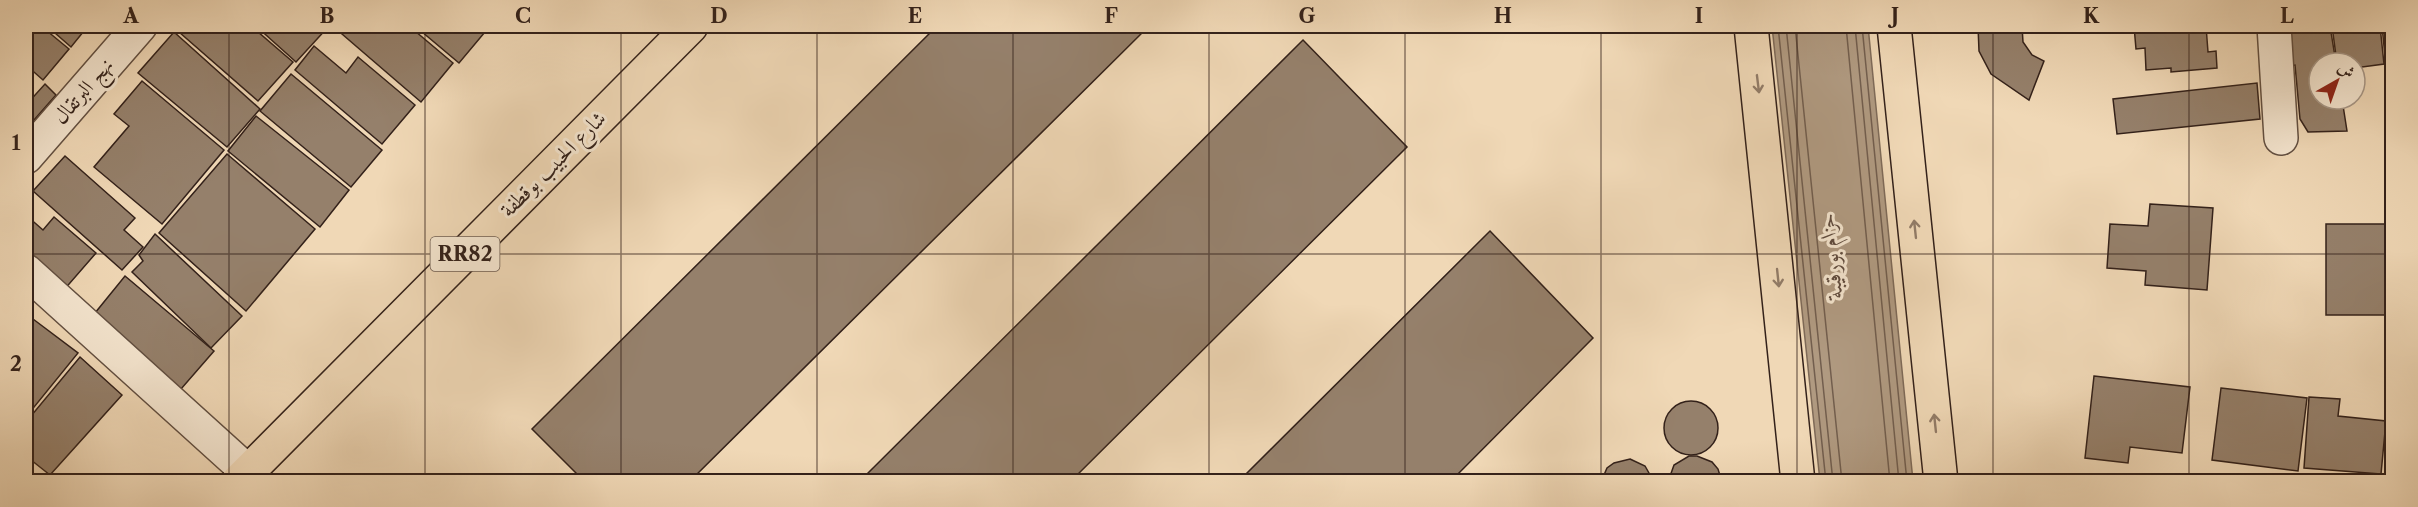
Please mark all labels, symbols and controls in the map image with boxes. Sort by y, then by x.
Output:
text: A [122,4,139,28]
text: B [320,4,335,28]
text: C [515,4,531,28]
text: D [710,4,728,28]
text: E [908,4,922,28]
text: F [1104,4,1118,28]
text: G [1299,4,1316,28]
text: H [1494,4,1512,28]
text: I [1695,4,1703,28]
text: J [1887,4,1899,28]
text: K [2083,4,2100,28]
text: L [2280,4,2294,28]
north arrow [2307,51,2367,111]
street label: نهج البرتقال [47,53,123,133]
text: ش [2334,57,2359,82]
one-way arrow [1753,73,1764,93]
street label: شارع الحبيب بوقطفة [495,106,615,226]
text: 1 [12,131,21,155]
water label: حزام بورقيبة [1813,211,1855,302]
one-way arrow [1909,220,1920,240]
road number: RR82 [430,237,500,271]
one-way arrow [1773,267,1784,287]
text: 2 [10,352,22,376]
one-way arrow [1929,414,1940,434]

